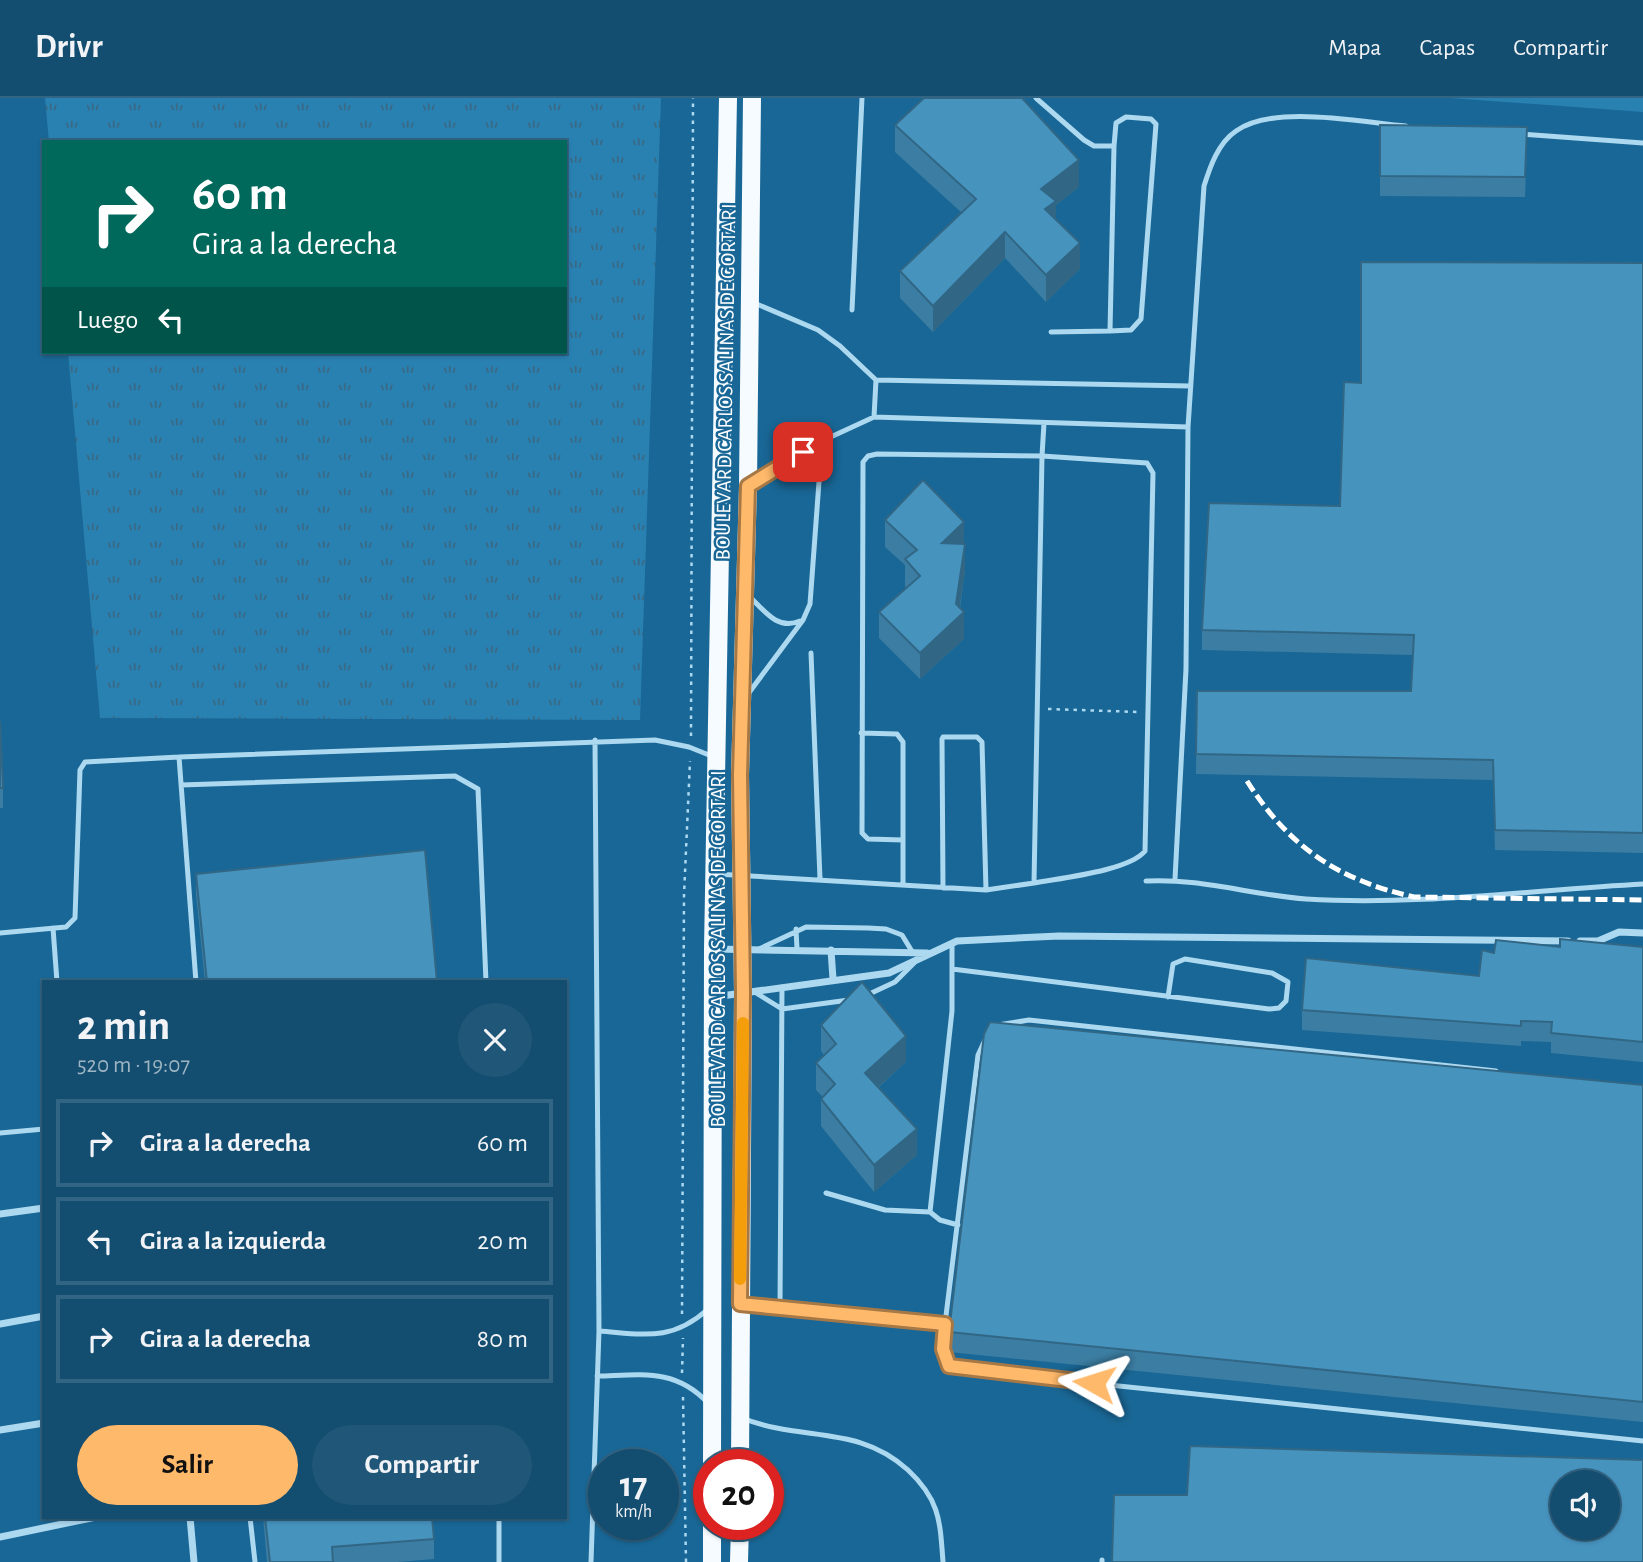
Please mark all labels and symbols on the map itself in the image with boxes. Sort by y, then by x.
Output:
street label: BOULEVARD CARLOS SALINAS DE GORTARI [712,203,740,561]
pin [773,422,833,482]
street label: BOULEVARD CARLOS SALINAS DE GORTARI [708,770,729,1128]
position arrow [1057,1346,1131,1420]
speed limit sign: 20 [693,1449,784,1540]

